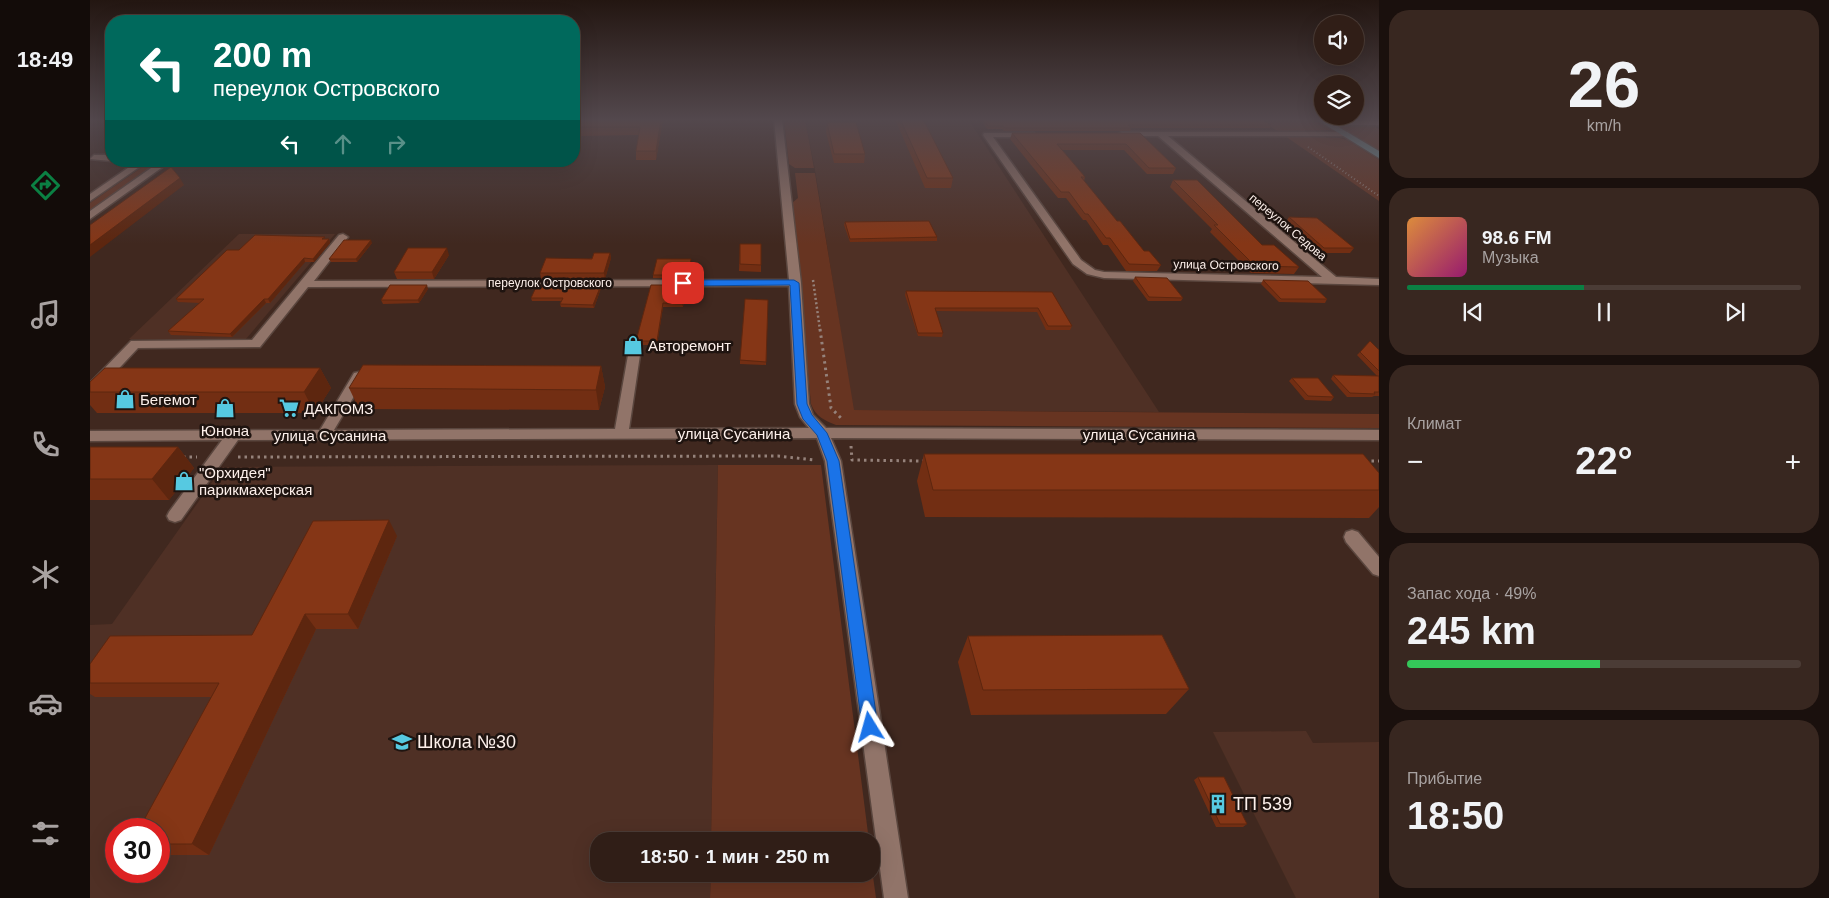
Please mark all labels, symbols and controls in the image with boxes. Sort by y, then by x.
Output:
map controls [1314,15,1364,125]
button: sound [1314,15,1364,65]
icon: left [130,35,195,100]
text: 200 m [213,35,312,74]
text: 18:49 [17,47,73,72]
text: 26 [1568,48,1640,121]
button: layers [1314,75,1364,125]
text: переулок Островского [213,76,440,101]
text: km/h [1587,117,1621,134]
icon: left [276,130,304,158]
icon: ahead [329,130,357,158]
icon: right [382,130,410,158]
icon: directions [28,168,63,203]
street label: переулок Седова [1247,191,1330,263]
text: 98.6 FM [1482,227,1552,248]
text: Музыка [1482,249,1539,266]
street label: улица Островского [1173,257,1279,273]
pin [662,262,704,304]
icon: arrive [669,269,697,297]
street label: переулок Островского [488,276,612,290]
icon: music [28,297,63,332]
icon: previous [1459,298,1487,326]
icon: pause [1590,298,1618,326]
icon: next [1721,298,1749,326]
shop icon: Авторемонт [622,334,644,356]
place label: Авторемонт [648,337,731,354]
shop icon: Бегемот [114,388,136,410]
place label: Бегемот [140,391,197,408]
shop icon: Юнона [214,397,236,419]
supermarket icon: ДАКГОМЗ [278,397,300,419]
place label: ДАКГОМЗ [304,400,373,417]
text: Климат [1407,415,1461,432]
place label: Юнона [201,422,250,439]
street label: улица Сусанина [678,425,791,442]
street label: улица Сусанина [1083,426,1196,443]
icon: phone [28,427,63,462]
street label: улица Сусанина [274,427,387,444]
text: 22° [1575,440,1633,482]
text: − [1407,446,1423,477]
text: + [1785,446,1801,477]
place label: "Орхидея" парикмахерская [199,464,312,498]
shop icon: "Орхидея" парикмахерская [173,470,195,492]
icon: climate [28,557,63,592]
text: Запас хода · 49% [1407,585,1536,602]
text: 245 km [1407,610,1536,652]
icon: car [28,686,63,721]
position arrow [843,700,895,752]
school or university icon: Школа №30 [391,731,413,753]
place label: Школа №30 [417,732,516,752]
text: Прибытие [1407,770,1482,787]
building icon: ТП 539 [1207,793,1229,815]
place label: ТП 539 [1233,794,1292,814]
text: 18:50 [1407,795,1504,837]
icon: filters [28,816,63,851]
speed limit sign: 30 [105,818,170,883]
text: 18:50 · 1 мин · 250 m [640,846,830,867]

